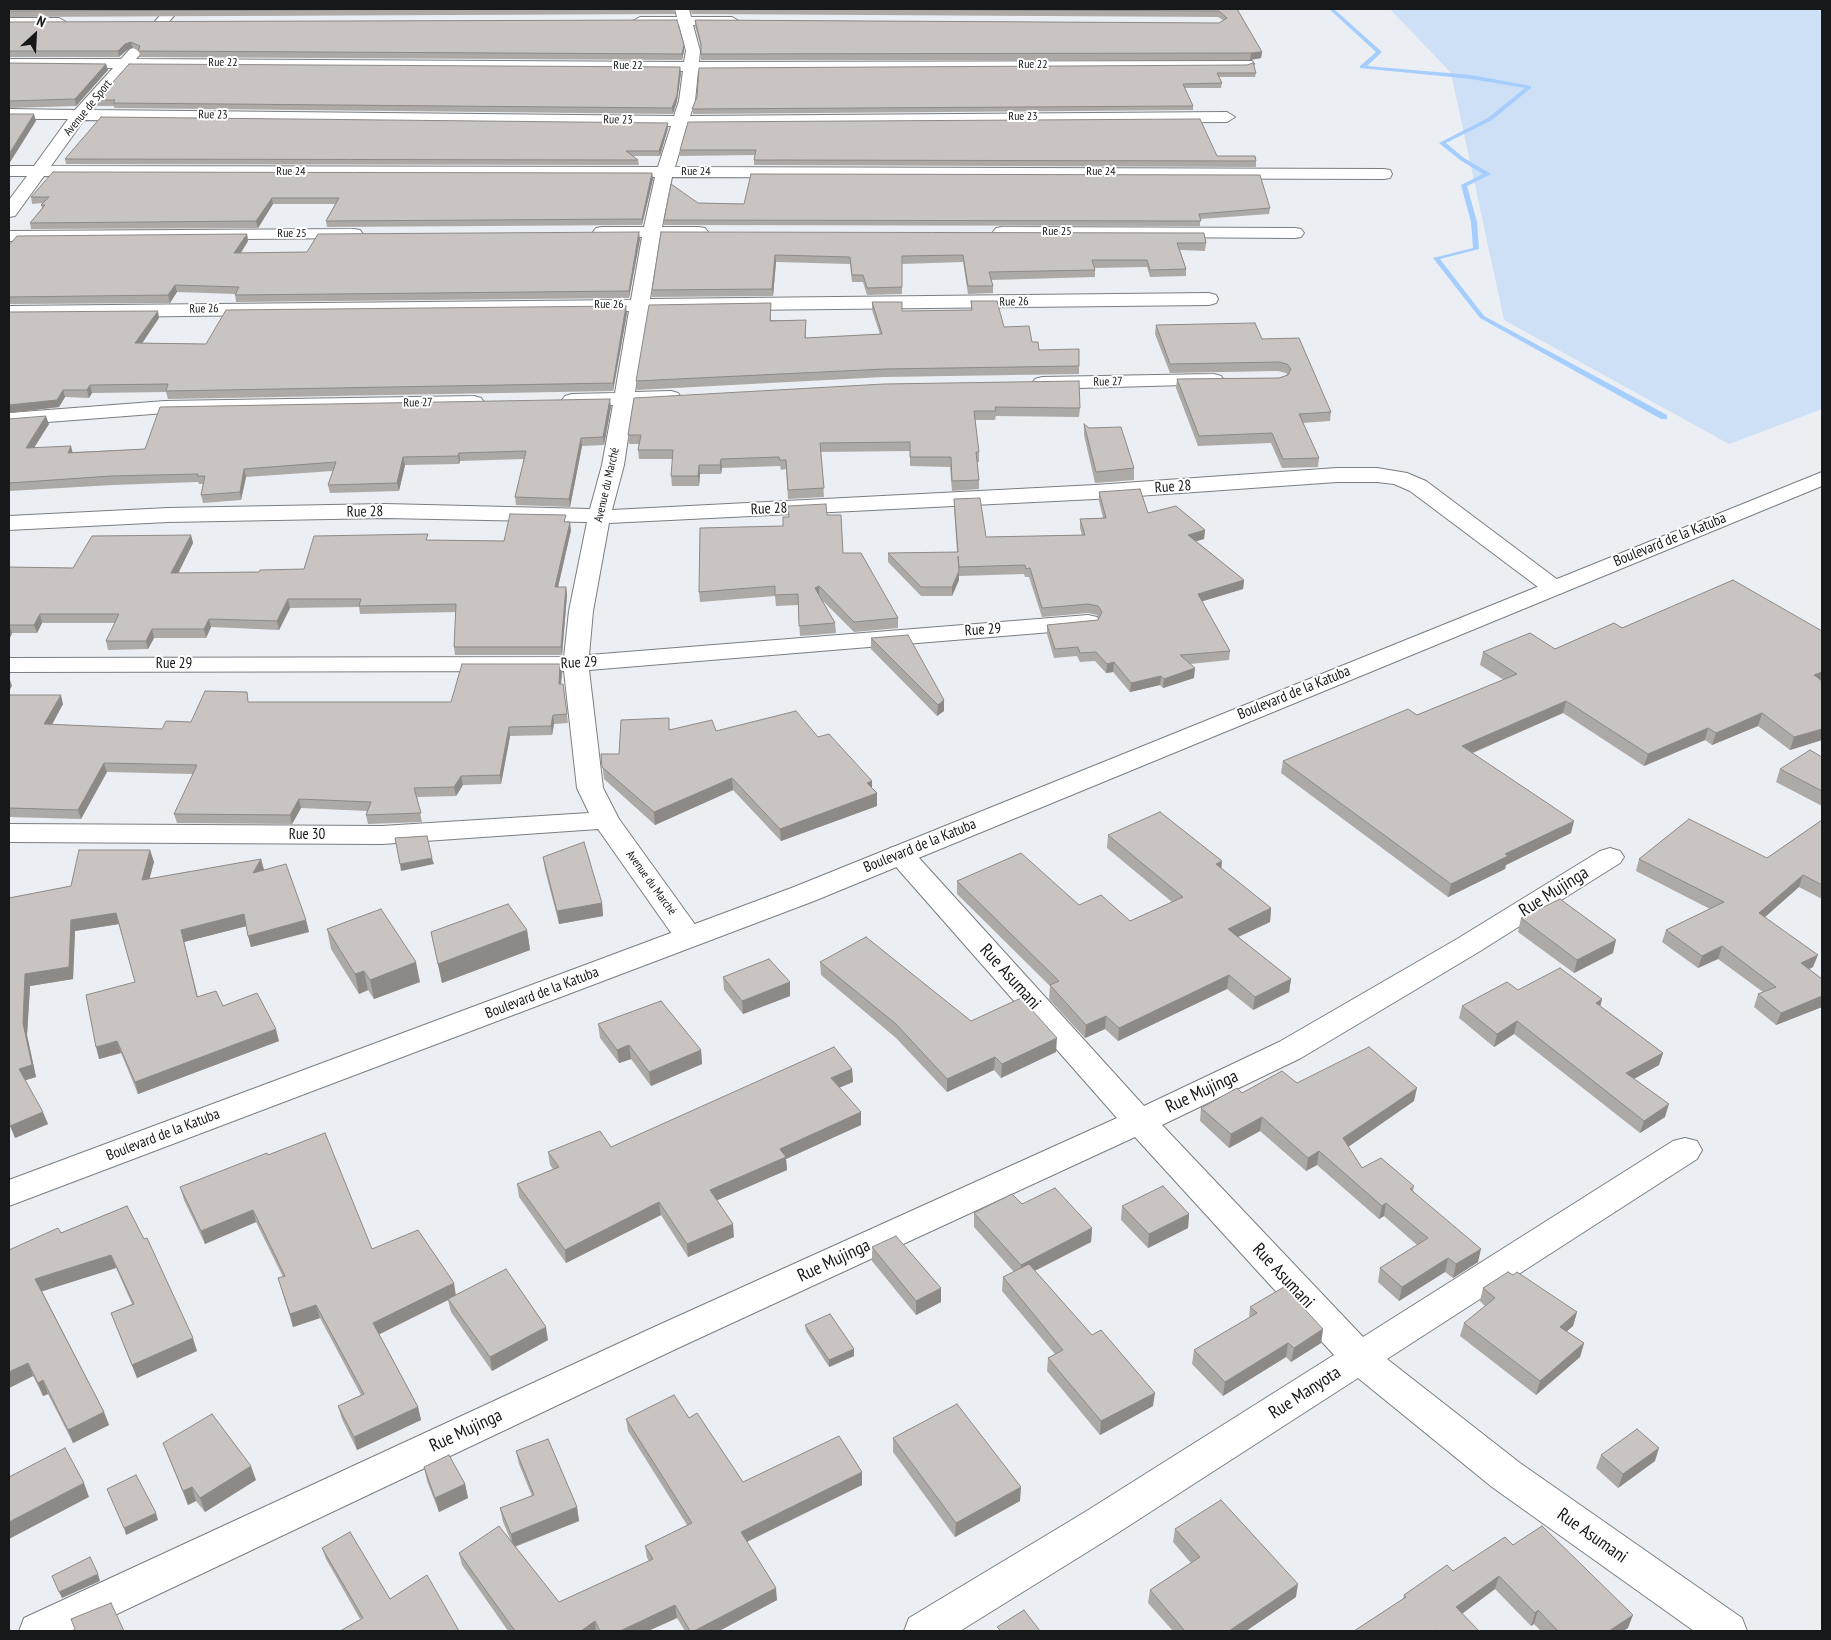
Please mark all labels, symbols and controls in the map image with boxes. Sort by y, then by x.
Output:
north arrow [10,10,60,60]
text: N [34,12,49,31]
street label: Rue 22 [208,56,238,70]
street label: Rue 22 [1018,58,1048,72]
street label: Rue 22 [613,59,643,73]
street label: Avenue de Sport [61,77,115,139]
street label: Rue 23 [198,108,228,122]
street label: Rue 23 [1008,110,1038,124]
street label: Rue 23 [603,113,633,127]
street label: Rue 24 [276,165,306,179]
street label: Rue 24 [681,165,711,179]
street label: Rue 24 [1086,165,1116,179]
street label: Rue 25 [1042,225,1072,239]
street label: Rue 25 [277,227,307,241]
street label: Rue 26 [999,295,1029,309]
street label: Rue 26 [594,298,624,312]
street label: Rue 26 [189,302,219,316]
street label: Rue 27 [1093,375,1123,389]
street label: Rue 27 [403,396,433,410]
street label: Avenue du Marché [591,446,623,524]
street label: Rue 28 [1154,477,1192,497]
street label: Rue 28 [750,499,788,519]
street label: Rue 28 [347,503,383,521]
street label: Boulevard de la Katuba [1611,509,1729,571]
street label: Rue 29 [964,620,1002,640]
street label: Rue 29 [560,653,598,673]
street label: Rue 29 [156,655,192,673]
street label: Boulevard de la Katuba [1235,662,1353,724]
street label: Boulevard de la Katuba [861,815,979,877]
street label: Rue 30 [289,826,325,844]
street label: Avenue du Marché [623,848,679,918]
street label: Rue Mujinga [1515,862,1593,922]
street label: Rue Asumani [975,940,1045,1014]
street label: Boulevard de la Katuba [483,963,601,1023]
street label: Rue Mujinga [1162,1066,1242,1118]
street label: Boulevard de la Katuba [104,1105,222,1165]
street label: Rue Mujinga [794,1235,874,1287]
street label: Rue Asumani [1248,1239,1318,1313]
street label: Rue Manyota [1265,1362,1345,1424]
street label: Rue Mujinga [426,1405,506,1457]
street label: Rue Asumani [1553,1504,1631,1568]

